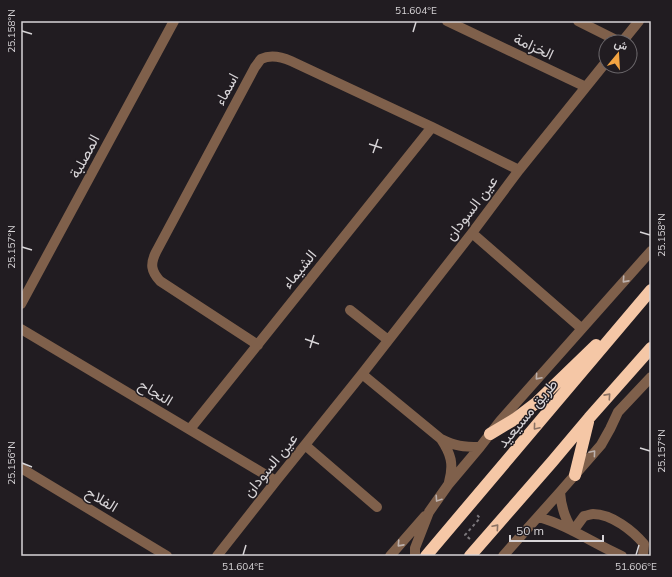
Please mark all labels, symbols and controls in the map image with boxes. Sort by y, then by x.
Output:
text: 51.604°E [395,4,437,17]
text: 25.158°N [5,9,18,53]
street label: الخزامة [511,29,557,63]
north arrow [598,34,638,74]
text: ش [613,36,630,53]
street label: اسماء [210,70,242,108]
street label: المصلبة [65,131,103,181]
street label: عين السودان [440,172,502,245]
text: 25.158°N [655,213,668,257]
text: 25.157°N [5,225,18,269]
street label: الشيماء [278,246,320,292]
one-way arrow [623,275,630,283]
one-way arrow [536,372,543,380]
street label: النجاح [134,374,177,411]
street label: طريق مسيعيد [493,375,562,452]
one-way arrow [603,393,611,401]
one-way arrow [533,422,540,430]
street label: عين السودان [239,429,302,501]
text: 25.157°N [655,429,668,473]
text: 25.156°N [5,441,18,485]
one-way arrow [589,451,596,458]
street label: الفلاح [81,482,122,518]
one-way arrow [435,495,443,502]
scale bar [510,517,603,543]
text: 50 m [516,523,544,538]
one-way arrow [491,524,498,531]
one-way arrow [398,540,405,547]
text: 51.604°E [222,560,264,573]
text: 51.606°E [615,560,657,573]

